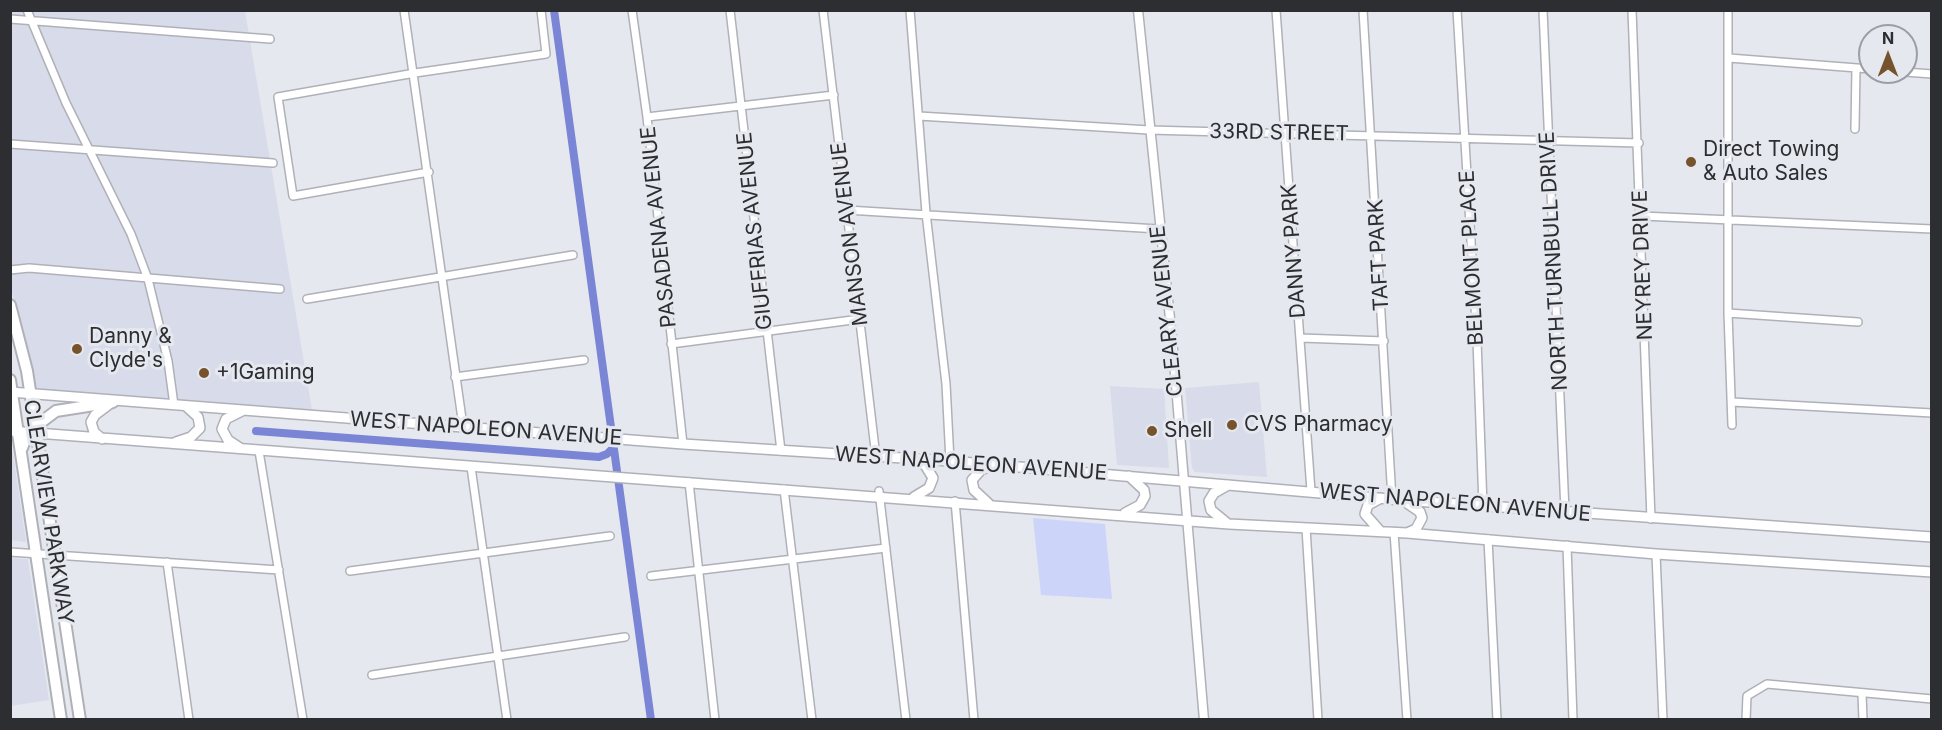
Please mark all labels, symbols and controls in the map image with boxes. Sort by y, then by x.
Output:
north arrow [1858,24,1918,84]
text: N [1882,28,1894,48]
street label: 33RD STREET [1209,119,1349,147]
street label: PASADENA AVENUE [636,125,682,329]
street label: GIUFFRIAS AVENUE [732,131,778,331]
street label: NORTH TURNBULL DRIVE [1535,131,1573,391]
place label: Direct Towing & Auto Sales [1703,137,1840,187]
street label: MANSON AVENUE [826,141,874,327]
marker: Direct Towing & Auto Sales [1684,155,1698,169]
street label: BELMONT PLACE [1455,170,1489,346]
street label: DANNY PARK [1277,183,1311,319]
street label: NEYREY DRIVE [1628,189,1658,341]
street label: TAFT PARK [1363,198,1395,312]
street label: CLEARY AVENUE [1145,224,1189,398]
place label: Danny & Clyde's [89,324,172,374]
marker: Danny & Clyde's [70,342,84,356]
place label: +1Gaming [216,360,315,386]
marker: +1Gaming [197,366,211,380]
street label: CLEARVIEW PARKWAY [18,398,78,626]
street label: WEST NAPOLEON AVENUE [349,407,623,451]
place label: CVS Pharmacy [1244,412,1393,438]
place label: Shell [1164,418,1212,444]
marker: CVS Pharmacy [1225,418,1239,432]
marker: Shell [1145,424,1159,438]
street label: WEST NAPOLEON AVENUE [834,442,1108,486]
street label: WEST NAPOLEON AVENUE [1318,479,1592,527]

